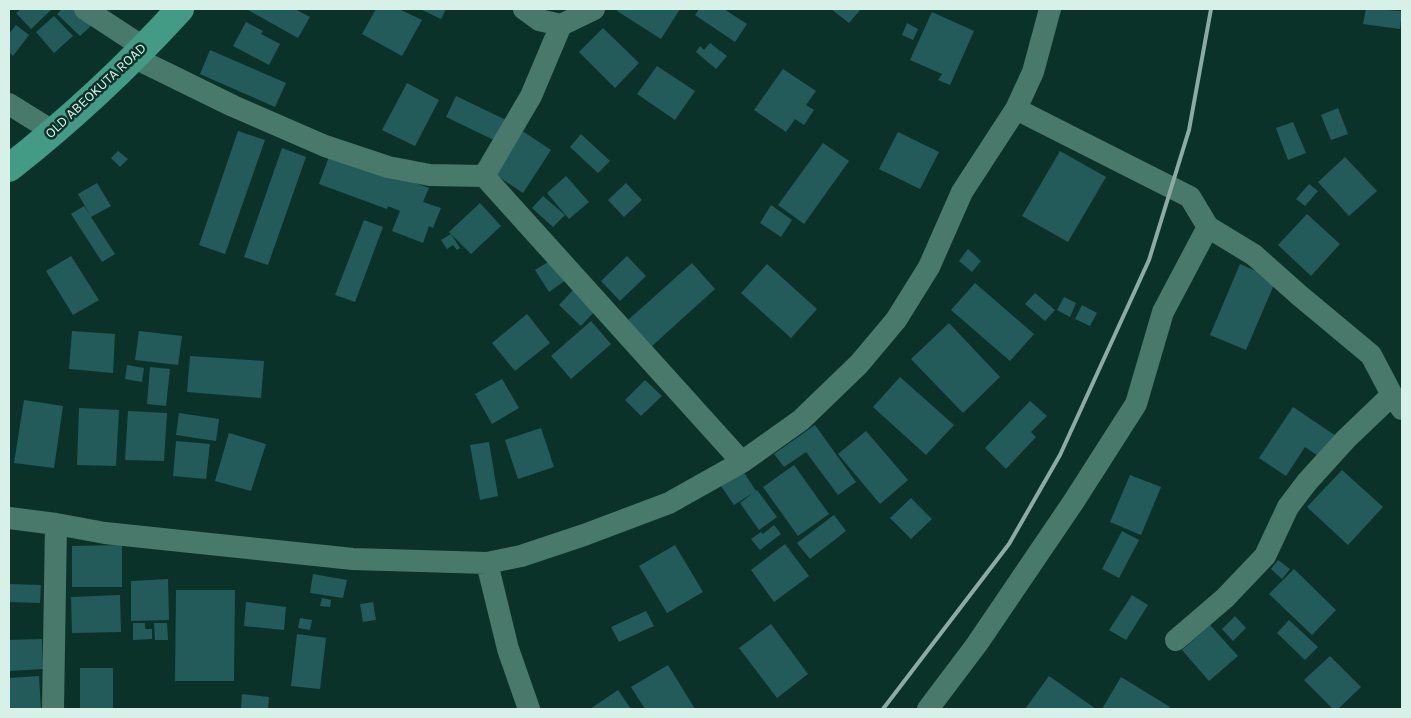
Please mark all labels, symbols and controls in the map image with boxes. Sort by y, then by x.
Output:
street label: OLD ABEOKUTA ROAD [42,40,150,142]

